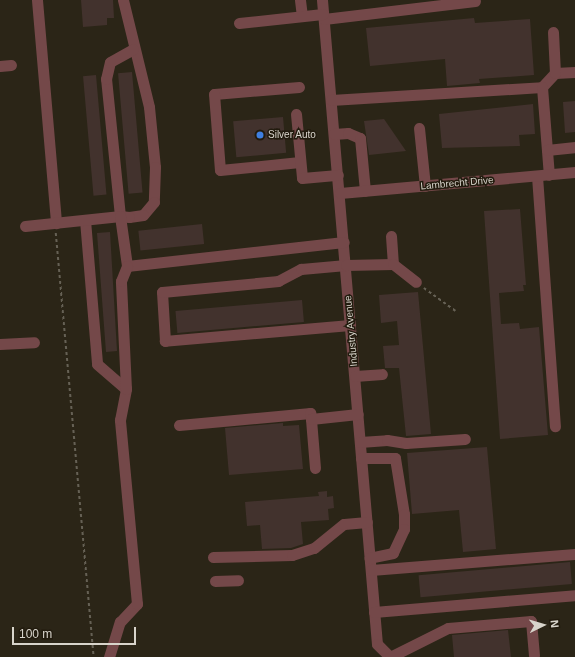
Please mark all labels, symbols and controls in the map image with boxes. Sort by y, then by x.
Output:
place label: Silver Auto [268,129,316,141]
marker: Silver Auto [255,130,265,140]
street label: Lambrecht Drive [420,174,494,192]
street label: Industry Avenue [342,295,360,367]
north arrow [523,605,563,645]
scale bar [14,619,138,645]
text: N [549,619,561,628]
text: 100 m [19,627,52,641]

